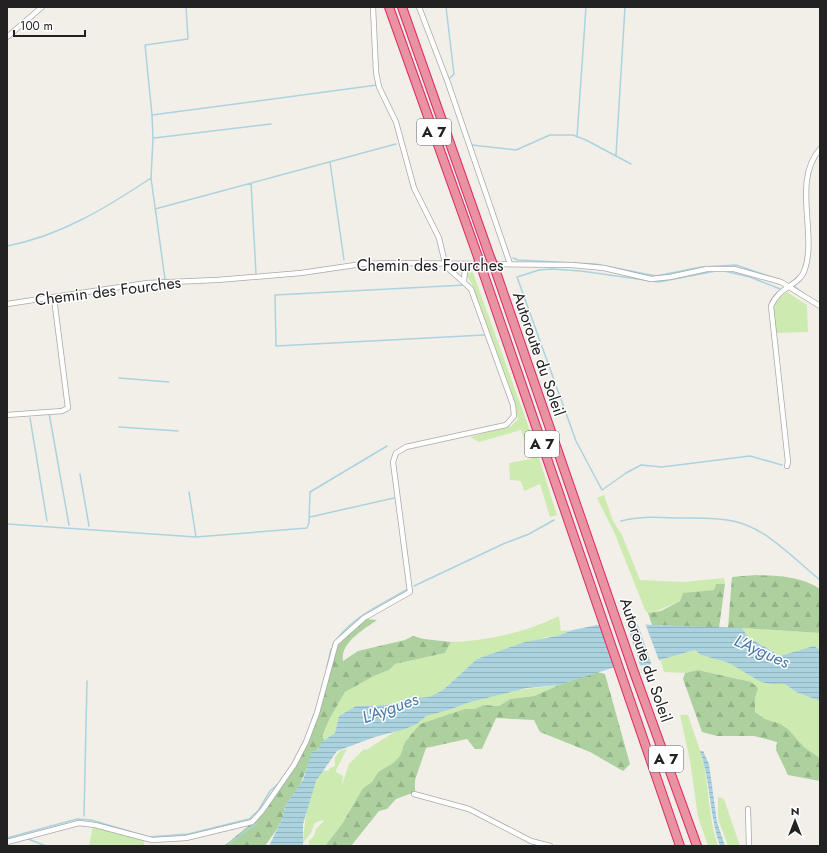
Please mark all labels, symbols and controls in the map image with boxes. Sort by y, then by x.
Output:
scale bar [14,12,85,38]
text: 100 m [20,17,53,35]
road number: A 7 [417,119,451,145]
street label: Chemin des Fourches [357,254,503,277]
street label: Chemin des Fourches [34,271,182,311]
street label: Autoroute du Soleil [507,289,571,419]
road number: A 7 [525,431,559,457]
street label: Autoroute du Soleil [614,595,678,725]
water label: L'Aygues [730,628,794,674]
water label: L'Aygues [359,687,422,729]
road number: A 7 [649,746,683,772]
north arrow [775,801,815,841]
text: N [791,803,799,819]

